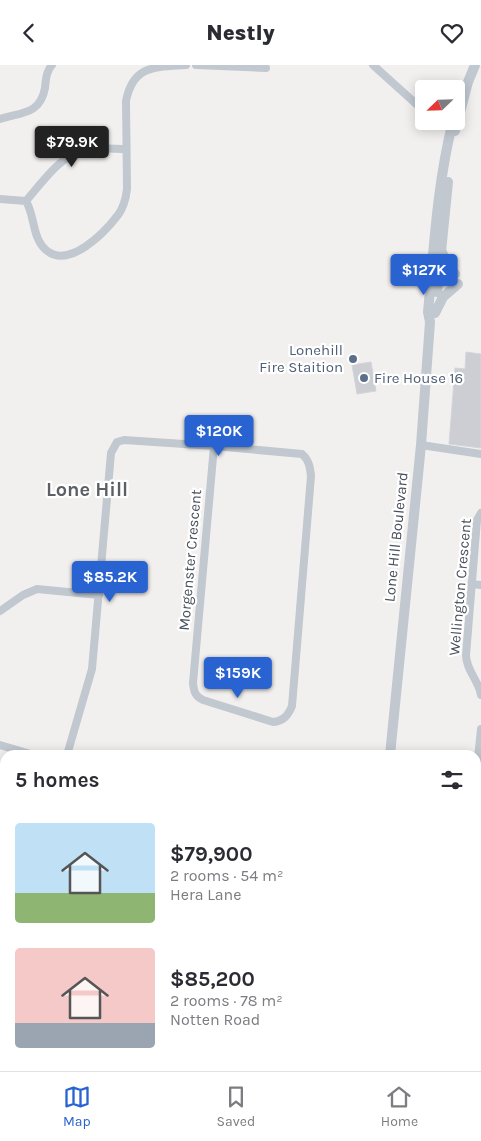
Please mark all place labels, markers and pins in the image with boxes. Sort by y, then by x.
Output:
pin: $79.9K [31,126,113,168]
pin: $127K [389,253,459,296]
place label: Lonehill Fire Staition [259,341,343,376]
marker: Lonehill Fire Staition [347,353,359,365]
place label: Fire House 16 [374,369,463,387]
marker: Fire House 16 [358,372,370,384]
pin: $120K [184,415,254,457]
pin: $85.2K [69,561,151,603]
pin: $159K [203,657,273,699]

